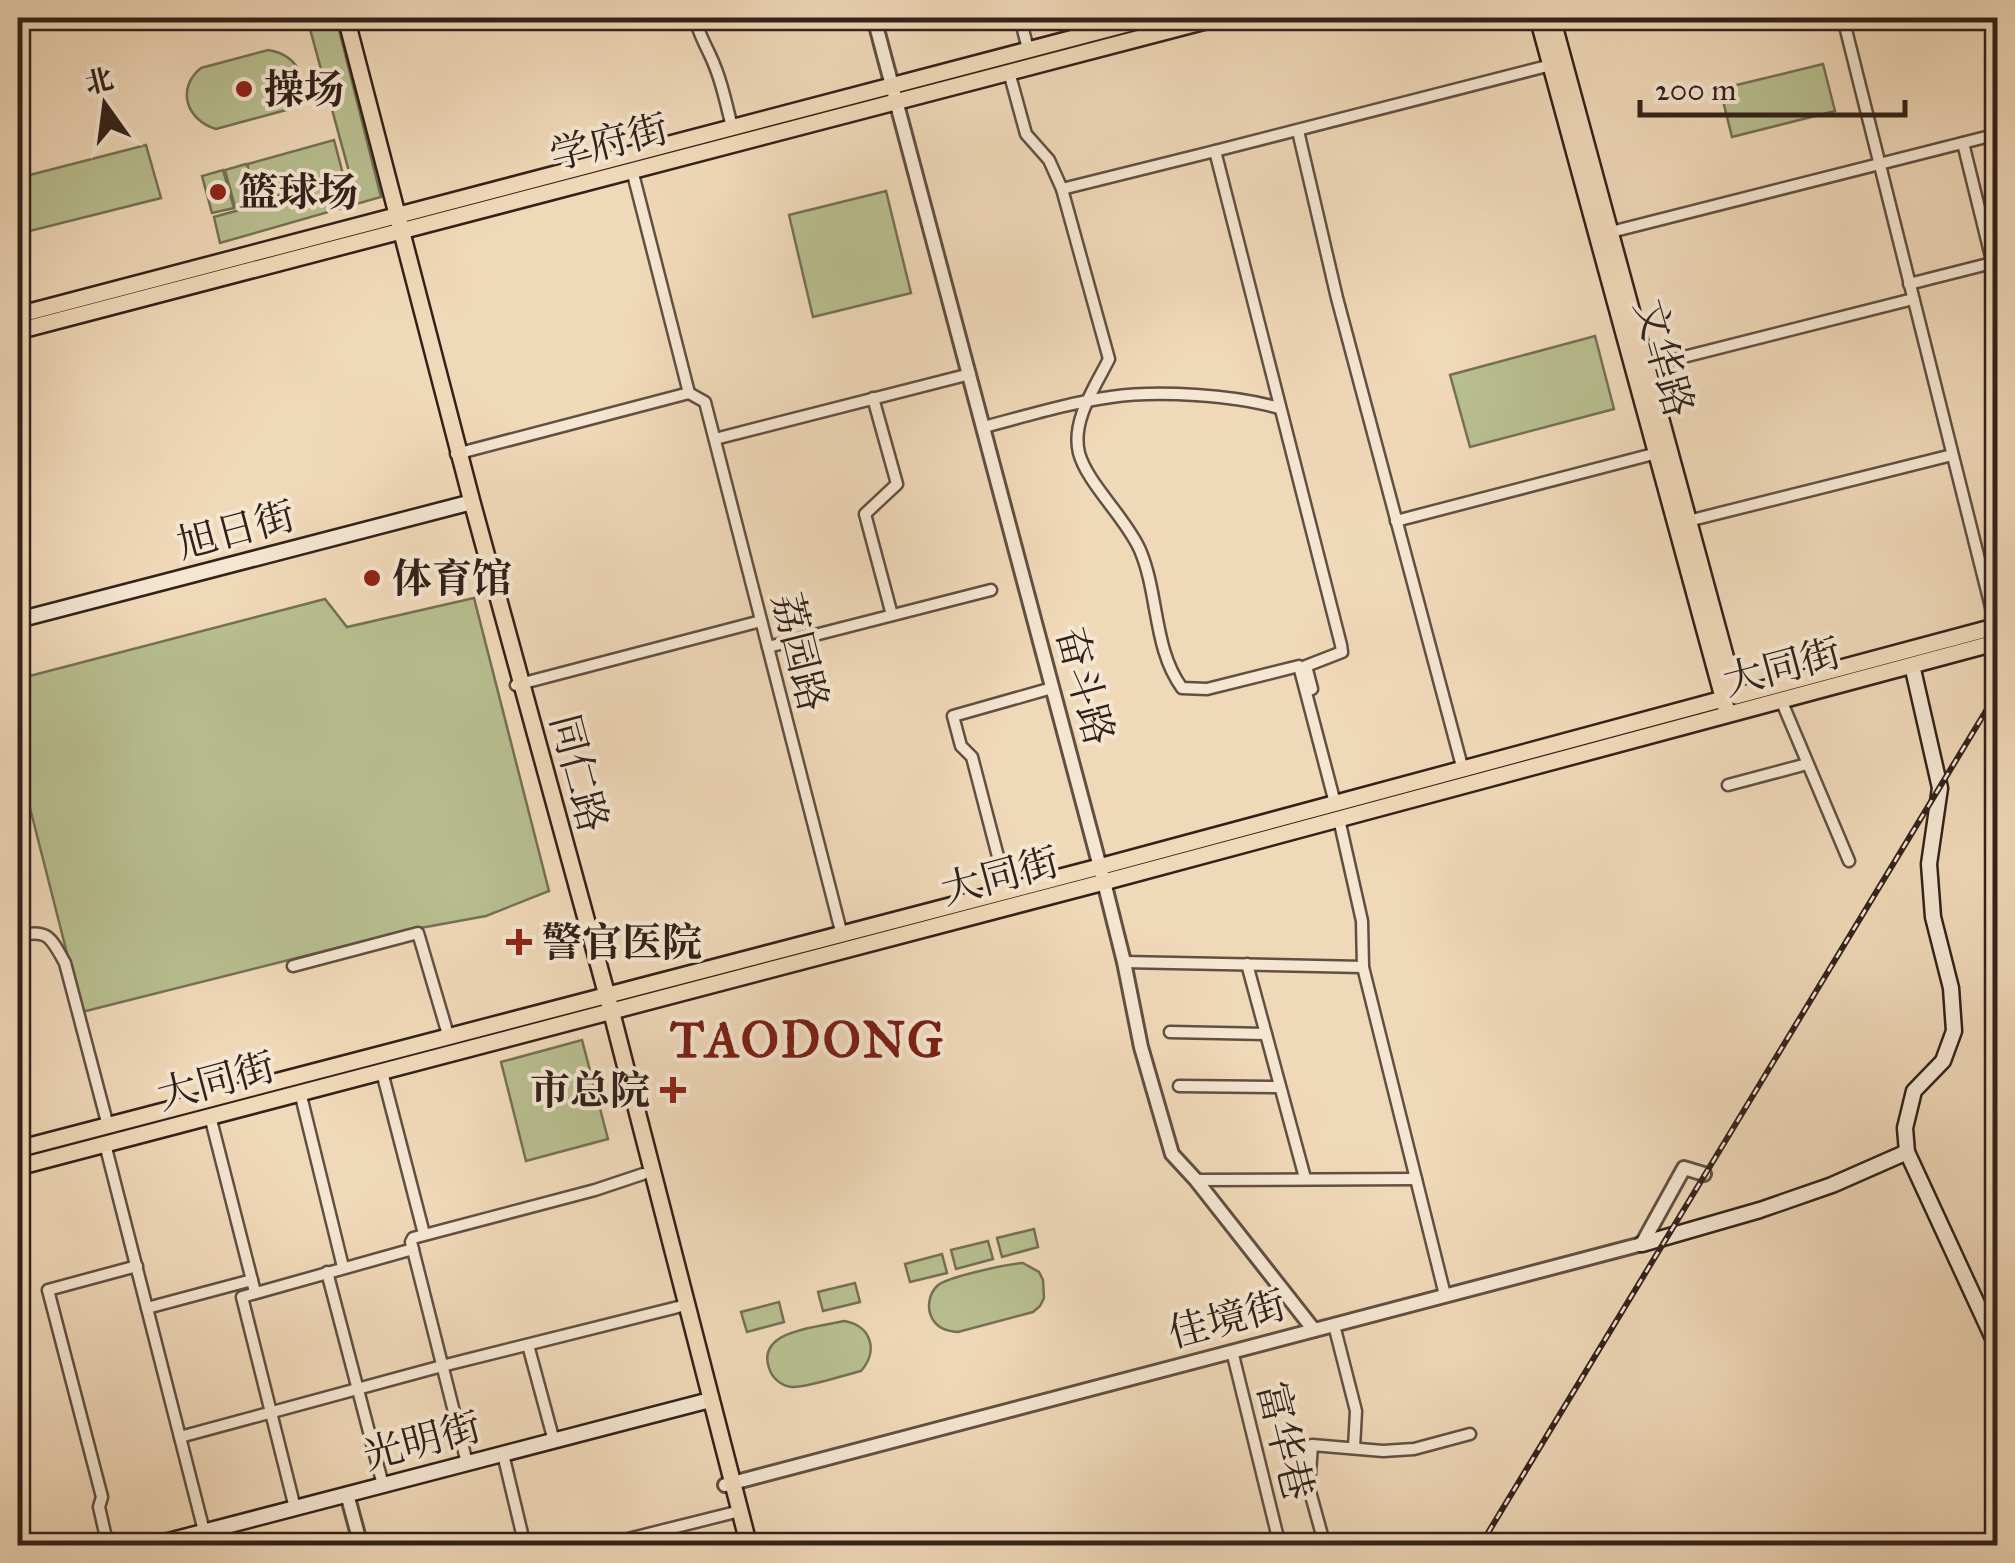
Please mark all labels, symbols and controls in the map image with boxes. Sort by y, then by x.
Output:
north arrow [55,55,155,155]
scale bar [1640,55,1905,117]
text: 北 [81,61,117,102]
place label: 操场 [264,65,344,114]
text: 200 m [1655,72,1736,108]
marker: 操场 [233,78,255,100]
street label: 学府街 [545,104,673,180]
place label: 篮球场 [238,168,358,217]
marker: 篮球场 [207,181,229,203]
street label: 文华路 [1624,294,1704,422]
street label: 旭日街 [172,491,300,569]
place label: 体育馆 [392,554,512,603]
marker: 体育馆 [361,567,383,589]
street label: 荔园路 [762,588,838,716]
street label: 奋斗路 [1046,622,1124,750]
street label: 大同街 [1718,628,1846,706]
street label: 同仁路 [540,709,618,837]
street label: 大同街 [936,837,1064,915]
place label: 警官医院 [542,918,702,967]
marker: 警官医院 [506,929,532,955]
district label: TAODONG [670,1010,946,1071]
street label: 大同街 [152,1042,280,1120]
place label: 市总院 [530,1066,650,1115]
marker: 市总院 [660,1077,686,1103]
street label: 佳境街 [1163,1280,1291,1358]
street label: 富华巷 [1247,1377,1323,1505]
street label: 光明街 [358,1402,486,1480]

